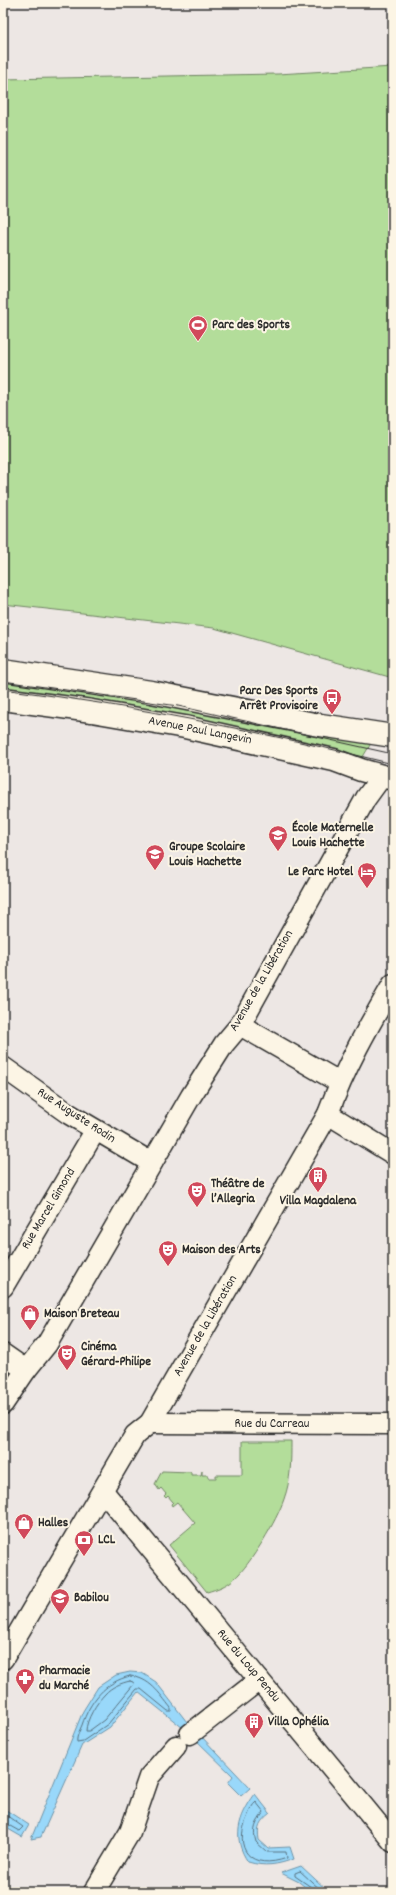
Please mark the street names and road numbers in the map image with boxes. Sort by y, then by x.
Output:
street label: Avenue Paul Langevin [147,712,253,750]
street label: Avenue de la Libération [225,927,299,1035]
street label: Rue Auguste Rodin [33,1083,119,1149]
street label: Rue Marcel Gimond [17,1165,81,1253]
street label: Avenue de la Libération [169,1272,243,1380]
street label: Rue du Carreau [235,1415,309,1434]
street label: Rue du Loup Pendu [212,1625,284,1707]

